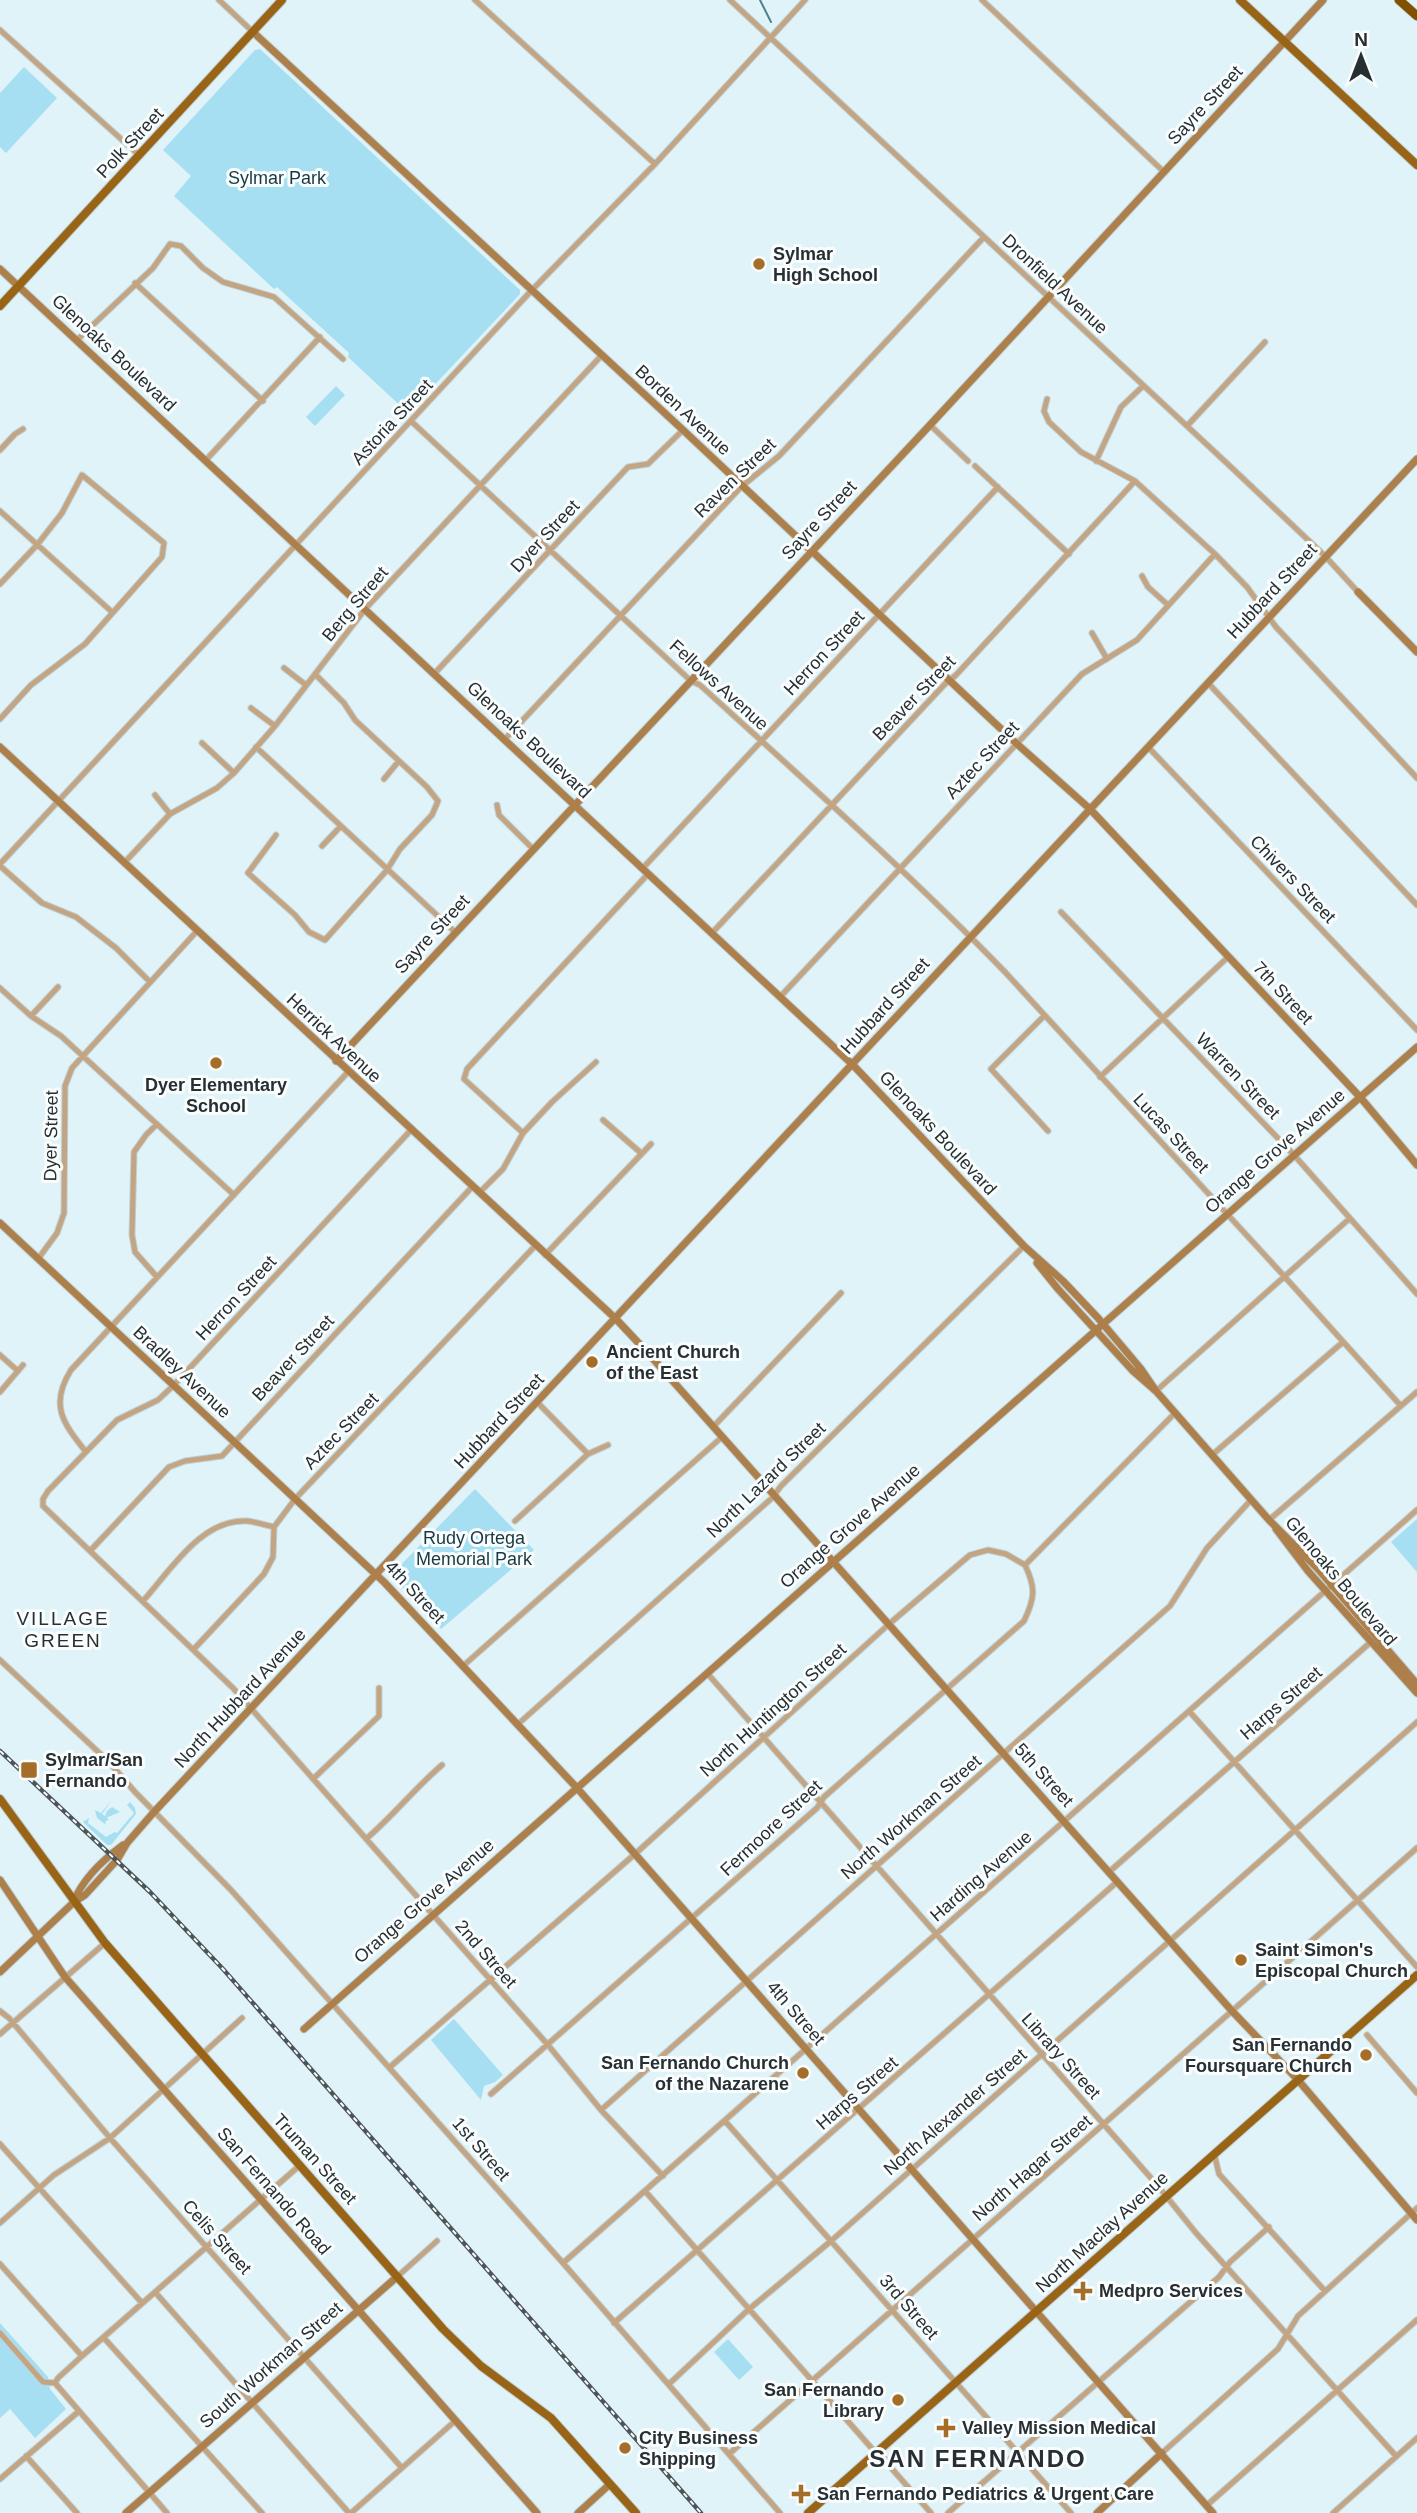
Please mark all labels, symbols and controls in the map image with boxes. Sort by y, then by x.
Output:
north arrow [1326,21,1396,91]
text: N [1354,29,1368,50]
street label: Sayre Street [1164,62,1246,148]
street label: Polk Street [93,104,167,182]
park label: Sylmar Park [228,168,327,188]
street label: Dronfield Avenue [998,230,1112,338]
place label: Sylmar High School [773,244,878,285]
marker: Sylmar High School [751,256,767,272]
street label: Glenoaks Boulevard [48,290,180,416]
street label: Borden Avenue [631,361,735,459]
street label: Astoria Street [348,375,436,469]
street label: Raven Street [690,434,780,522]
street label: Sayre Street [778,477,860,563]
street label: Dyer Street [507,496,583,576]
street label: Hubbard Street [1223,540,1321,642]
street label: Berg Street [318,563,392,645]
street label: Herron Street [780,607,868,699]
street label: Fellows Avenue [666,635,772,735]
street label: Beaver Street [869,651,959,745]
street label: Glenoaks Boulevard [463,677,595,803]
street label: Aztec Street [941,717,1023,803]
street label: Chivers Street [1246,831,1340,927]
street label: Sayre Street [391,891,473,977]
street label: Hubbard Street [837,954,933,1058]
street label: 7th Street [1249,958,1317,1028]
street label: Herrick Avenue [283,989,385,1087]
street label: Warren Street [1192,1029,1284,1123]
marker: Dyer Elementary School [208,1055,224,1071]
street label: Glenoaks Boulevard [875,1067,1001,1199]
place label: Dyer Elementary School [145,1075,287,1116]
street label: Orange Grove Avenue [1201,1085,1349,1217]
street label: Lucas Street [1129,1089,1213,1177]
street label: Dyer Street [40,1090,62,1182]
street label: Herron Street [192,1252,280,1344]
street label: Beaver Street [248,1311,338,1405]
street label: Bradley Avenue [129,1322,235,1422]
place label: Ancient Church of the East [606,1342,740,1383]
marker: Ancient Church of the East [584,1354,600,1370]
street label: Hubbard Street [450,1370,548,1472]
street label: Aztec Street [300,1389,382,1473]
street label: North Lazard Street [703,1418,829,1542]
street label: Orange Grove Avenue [776,1460,924,1592]
street label: Glenoaks Boulevard [1281,1512,1401,1650]
park label: Rudy Ortega Memorial Park [416,1528,533,1569]
street label: 4th Street [381,1557,449,1627]
district label: VILLAGE GREEN [16,1608,110,1651]
street label: North Hubbard Avenue [170,1624,310,1772]
street label: North Huntington Street [696,1639,850,1781]
street label: Harps Street [1236,1662,1326,1744]
street label: 5th Street [1010,1739,1078,1811]
place label: Sylmar/San Fernando [45,1750,143,1791]
street label: North Workman Street [837,1751,985,1883]
marker: Sylmar/San Fernando [19,1760,39,1780]
street label: Fermoore Street [716,1776,826,1880]
street label: Harding Avenue [926,1827,1036,1925]
street label: Orange Grove Avenue [350,1835,498,1967]
street label: 2nd Street [451,1916,521,1992]
place label: Saint Simon's Episcopal Church [1255,1940,1408,1981]
marker: Saint Simon's Episcopal Church [1233,1952,1249,1968]
street label: 4th Street [763,1977,829,2049]
street label: Library Street [1017,2009,1105,2103]
place label: San Fernando Foursquare Church [1185,2035,1352,2076]
street label: North Alexander Street [880,2045,1030,2179]
marker: San Fernando Foursquare Church [1358,2047,1374,2063]
street label: Harps Street [812,2052,902,2134]
place label: San Fernando Church of the Nazarene [601,2053,789,2094]
marker: San Fernando Church of the Nazarene [795,2065,811,2081]
street label: Truman Street [269,2110,361,2208]
street label: North Hagar Street [968,2111,1096,2225]
street label: 1st Street [448,2113,514,2185]
street label: San Fernando Road [213,2123,335,2259]
street label: North Maclay Avenue [1032,2167,1172,2297]
street label: Celis Street [178,2196,256,2278]
street label: 3rd Street [876,2271,942,2343]
marker: Medpro Services [1073,2281,1093,2301]
place label: Medpro Services [1099,2281,1243,2301]
street label: South Workman Street [196,2298,346,2432]
place label: San Fernando Library [764,2380,884,2421]
marker: San Fernando Library [890,2392,906,2408]
marker: Valley Mission Medical [936,2418,956,2438]
place label: Valley Mission Medical [962,2418,1156,2438]
place label: City Business Shipping [639,2428,758,2469]
marker: City Business Shipping [617,2440,633,2456]
district label: SAN FERNANDO [869,2445,1087,2472]
marker: San Fernando Pediatrics & Urgent Care [791,2484,811,2504]
place label: San Fernando Pediatrics & Urgent Care [817,2484,1154,2504]

